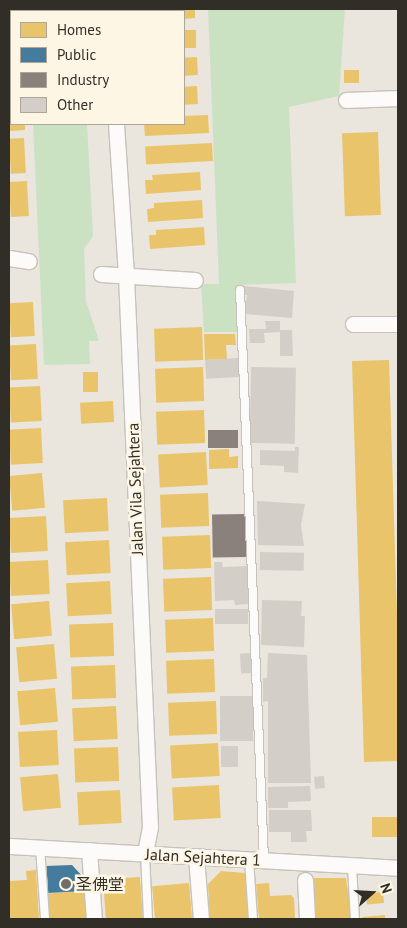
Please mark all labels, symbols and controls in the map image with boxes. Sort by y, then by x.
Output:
legend [10,10,185,125]
text: Homes [57,20,101,39]
text: Public [57,45,96,64]
text: Industry [57,70,109,89]
text: Other [57,95,93,114]
street label: Jalan Vila Sejahtera [123,422,147,556]
street label: Jalan Sejahtera 1 [145,844,261,870]
north arrow [347,868,397,918]
place label: 圣佛堂 [76,874,124,894]
marker: 圣佛堂 [60,878,72,890]
text: N [376,881,396,895]

